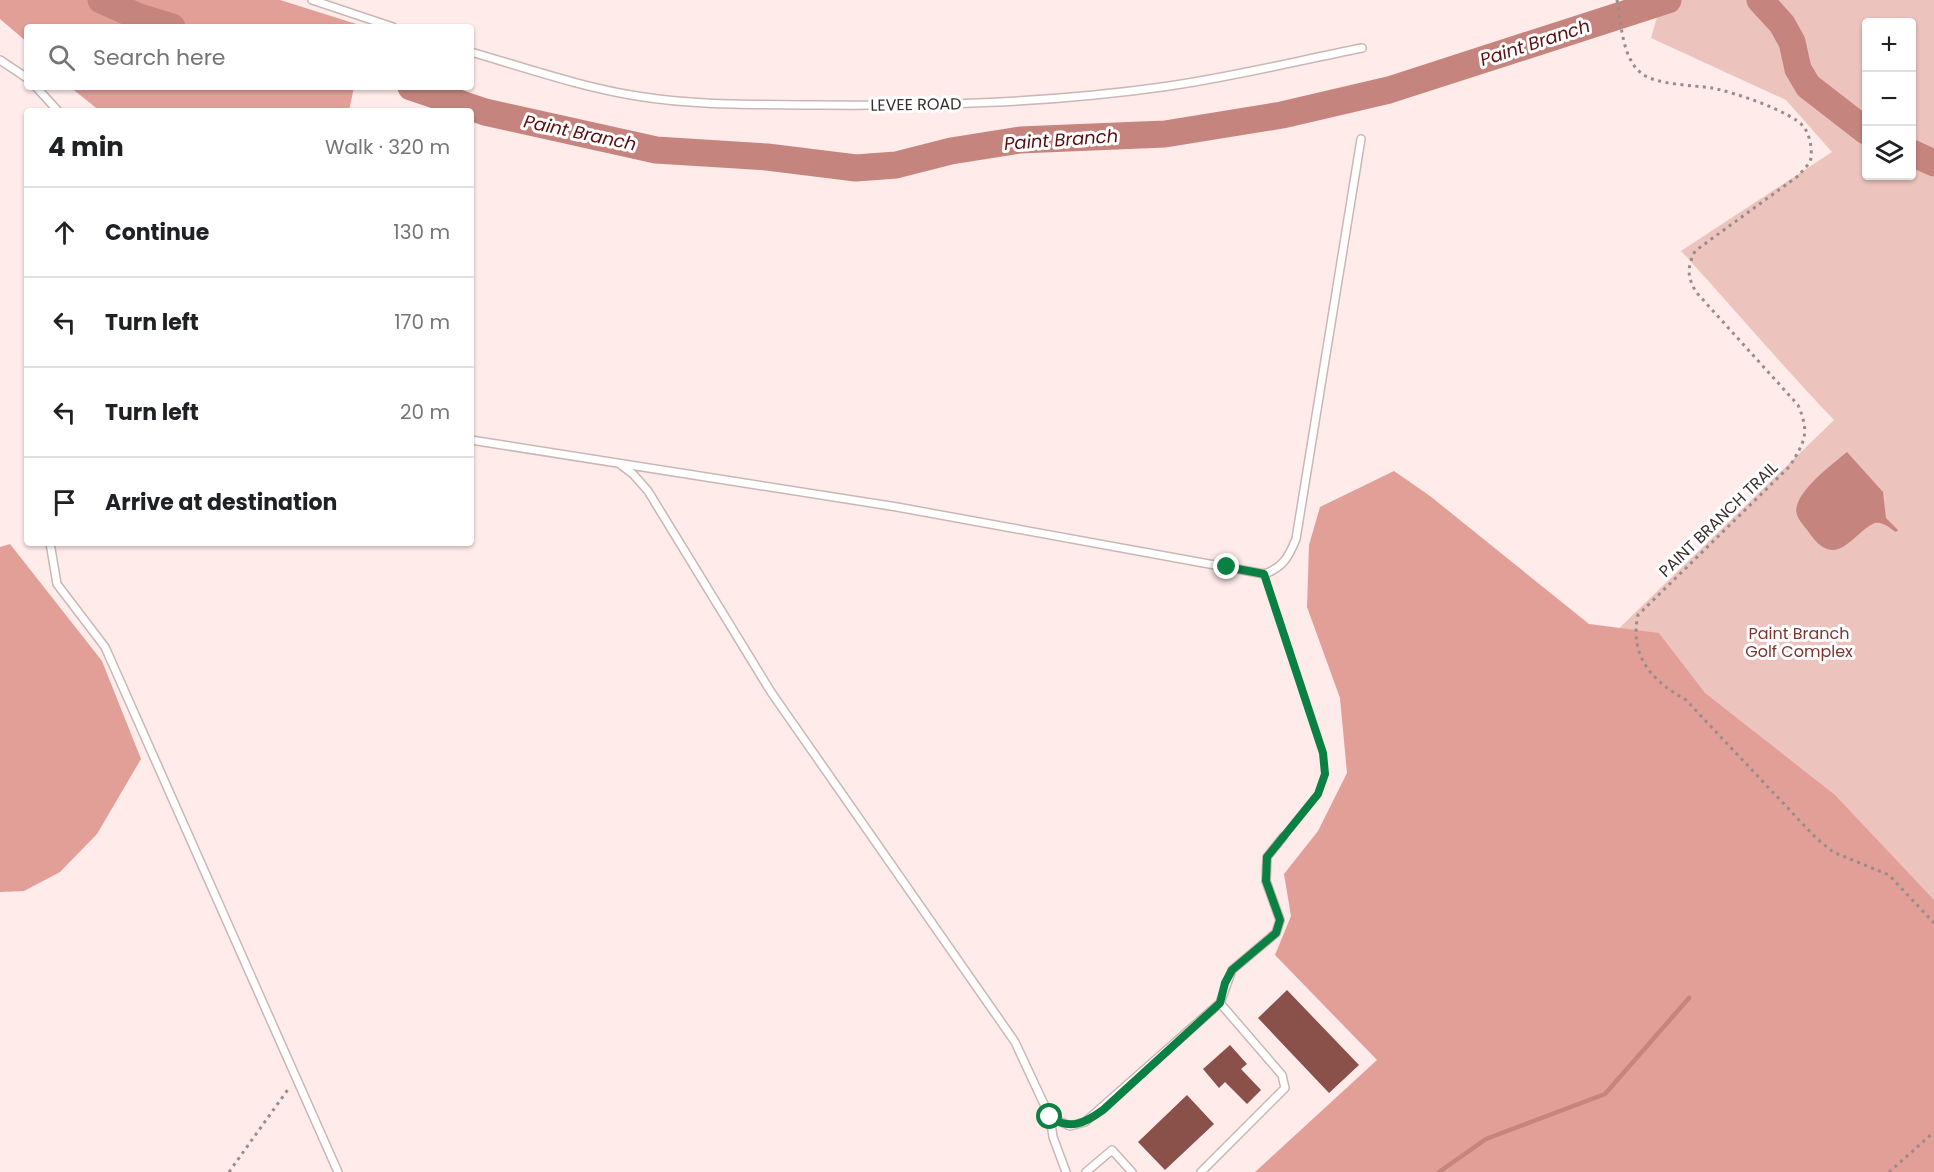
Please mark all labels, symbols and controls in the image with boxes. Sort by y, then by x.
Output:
water label: Paint Branch [1477,13,1593,72]
map controls [1862,18,1916,180]
button: + [1862,18,1916,72]
search box [24,24,474,90]
icon: search [45,41,78,74]
text: Search here [93,42,226,73]
button: − [1862,72,1916,126]
street label: LEVEE ROAD [870,92,962,117]
water label: Paint Branch [522,108,639,157]
water label: Paint Branch [1003,123,1119,156]
button: layers [1862,126,1916,180]
text: 4 min [48,129,124,165]
text: Walk · 320 m [325,133,450,161]
icon: ahead [48,216,81,249]
text: Continue [105,217,209,248]
text: 130 m [393,218,450,246]
icon: left [48,306,81,339]
text: Turn left [105,307,199,338]
text: 170 m [394,308,450,336]
icon: left [48,396,81,429]
text: Turn left [105,397,199,428]
text: 20 m [400,398,450,426]
street label: PAINT BRANCH TRAIL [1654,456,1783,582]
icon: arrive [48,486,81,519]
text: Arrive at destination [105,487,337,518]
route end [1213,553,1239,579]
park label: Paint Branch Golf Complex [1745,622,1853,663]
route start [1036,1103,1062,1129]

